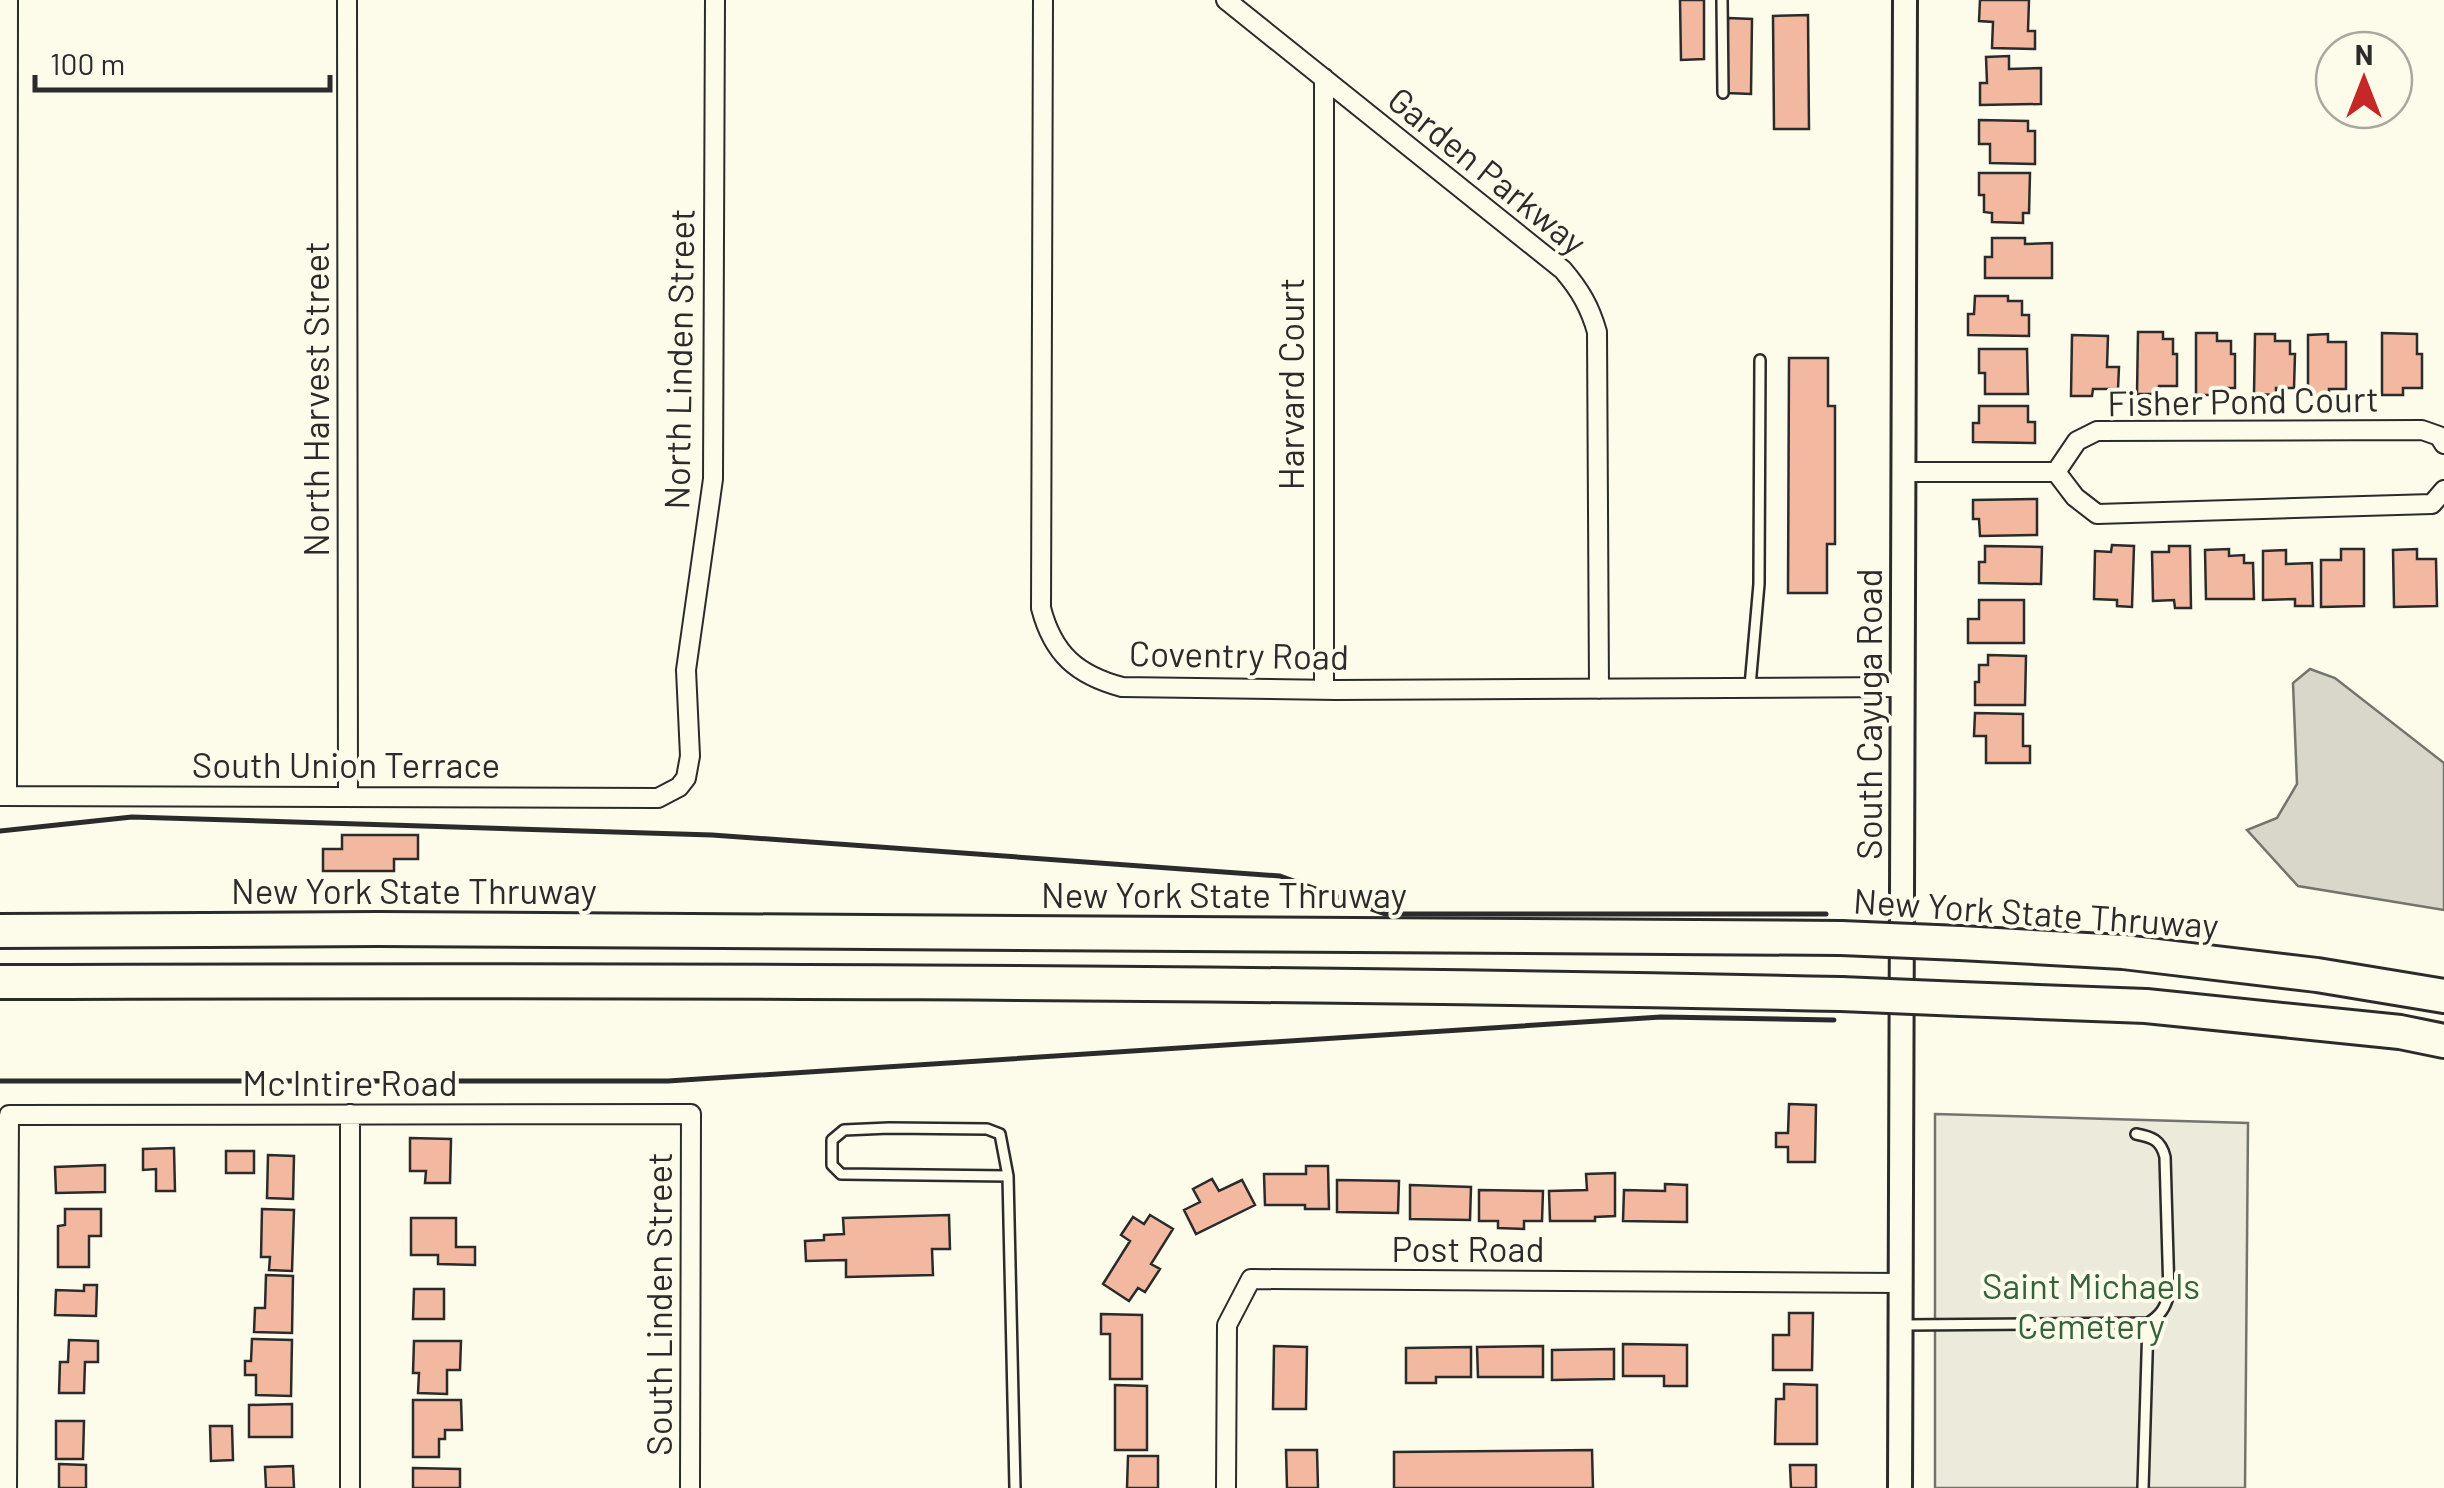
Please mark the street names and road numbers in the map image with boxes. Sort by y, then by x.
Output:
street label: Garden Parkway [1380,77,1596,263]
street label: North Linden Street [654,208,702,510]
street label: North Harvest Street [294,241,336,557]
street label: Harvard Court [1269,278,1311,490]
street label: Fisher Pond Court [2107,377,2379,423]
street label: South Cayuga Road [1847,568,1889,860]
street label: Coventry Road [1129,631,1349,677]
street label: South Union Terrace [192,743,500,785]
street label: New York State Thruway [231,869,597,911]
street label: New York State Thruway [1041,873,1407,915]
street label: New York State Thruway [1852,878,2220,946]
street label: Mc Intire Road [242,1061,458,1103]
street label: South Linden Street [637,1152,679,1456]
street label: Post Road [1391,1227,1545,1269]

